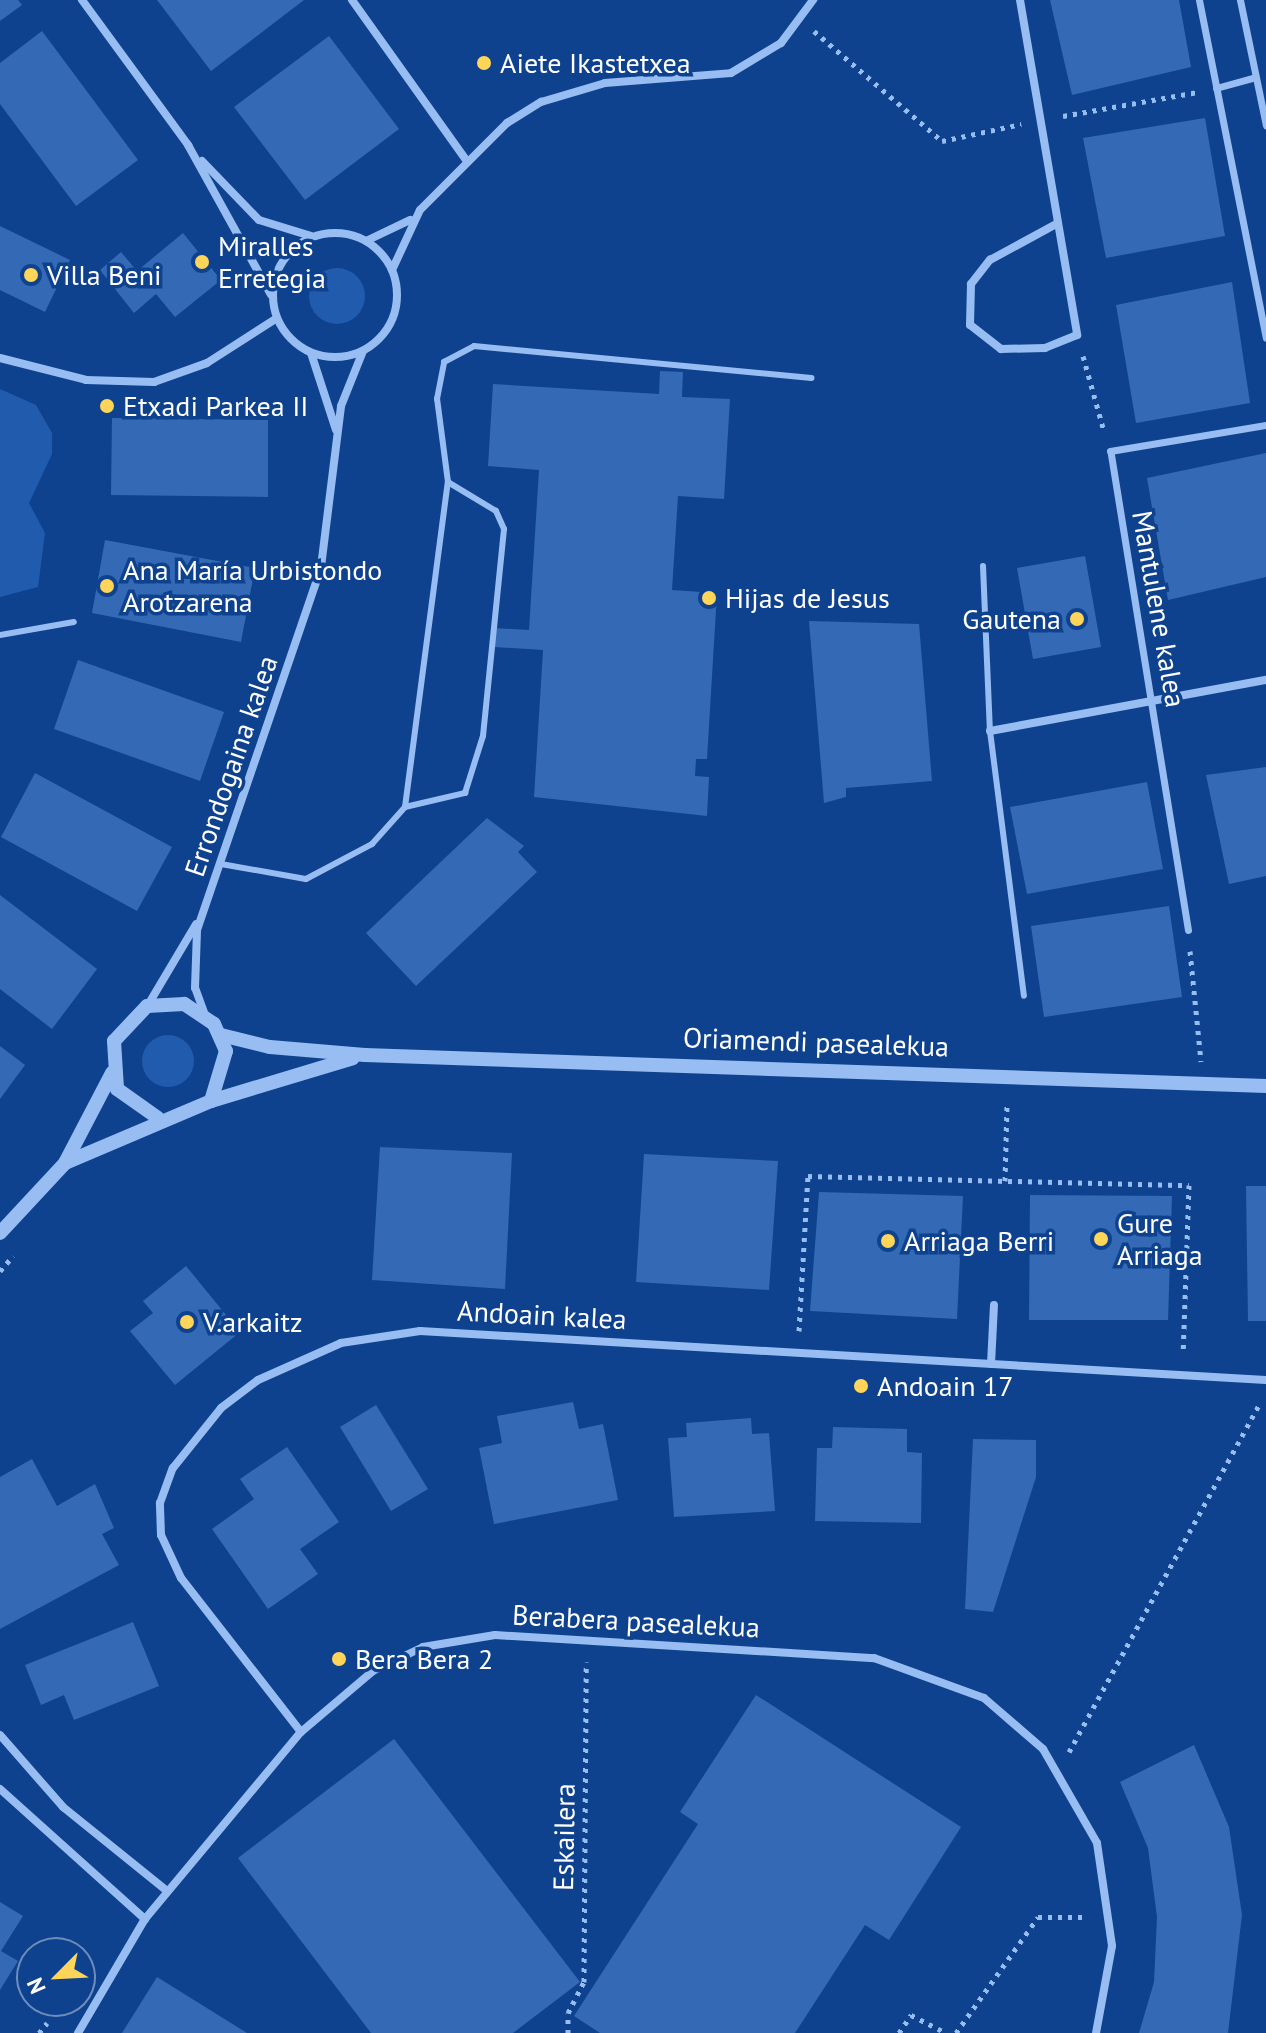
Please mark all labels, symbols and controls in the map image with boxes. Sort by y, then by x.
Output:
place label: Aiete Ikastetxea [500,46,691,80]
marker: Aiete Ikastetxea [475,54,493,72]
place label: Miralles Erretegia [218,229,326,295]
marker: Miralles Erretegia [193,253,211,271]
place label: Villa Beni [47,258,162,292]
marker: Villa Beni [22,266,40,284]
place label: Etxadi Parkea II [123,389,308,423]
marker: Etxadi Parkea II [98,397,116,415]
street label: Mantulene kalea [1125,508,1193,710]
place label: Ana María Urbistondo Arotzarena [123,553,382,619]
marker: Ana María Urbistondo Arotzarena [98,577,116,595]
place label: Hijas de Jesus [725,581,890,615]
marker: Hijas de Jesus [700,589,718,607]
place label: Gautena [962,602,1061,636]
marker: Gautena [1068,610,1086,628]
street label: Errondogaina kalea [177,651,285,881]
street label: Oriamendi pasealekua [682,1021,950,1063]
place label: Gure Arriaga [1117,1206,1203,1272]
place label: Arriaga Berri [904,1224,1054,1258]
marker: Gure Arriaga [1092,1230,1110,1248]
marker: Arriaga Berri [879,1232,897,1250]
street label: Andoain kalea [456,1294,628,1336]
place label: V.arkaitz [203,1305,302,1339]
marker: V.arkaitz [178,1313,196,1331]
place label: Andoain 17 [877,1369,1013,1403]
marker: Andoain 17 [852,1377,870,1395]
street label: Berabera pasealekua [511,1598,761,1644]
place label: Bera Bera 2 [355,1642,493,1676]
marker: Bera Bera 2 [330,1650,348,1668]
street label: Eskailera [546,1783,582,1891]
north arrow [16,1937,96,2017]
text: N [20,1974,52,1998]

